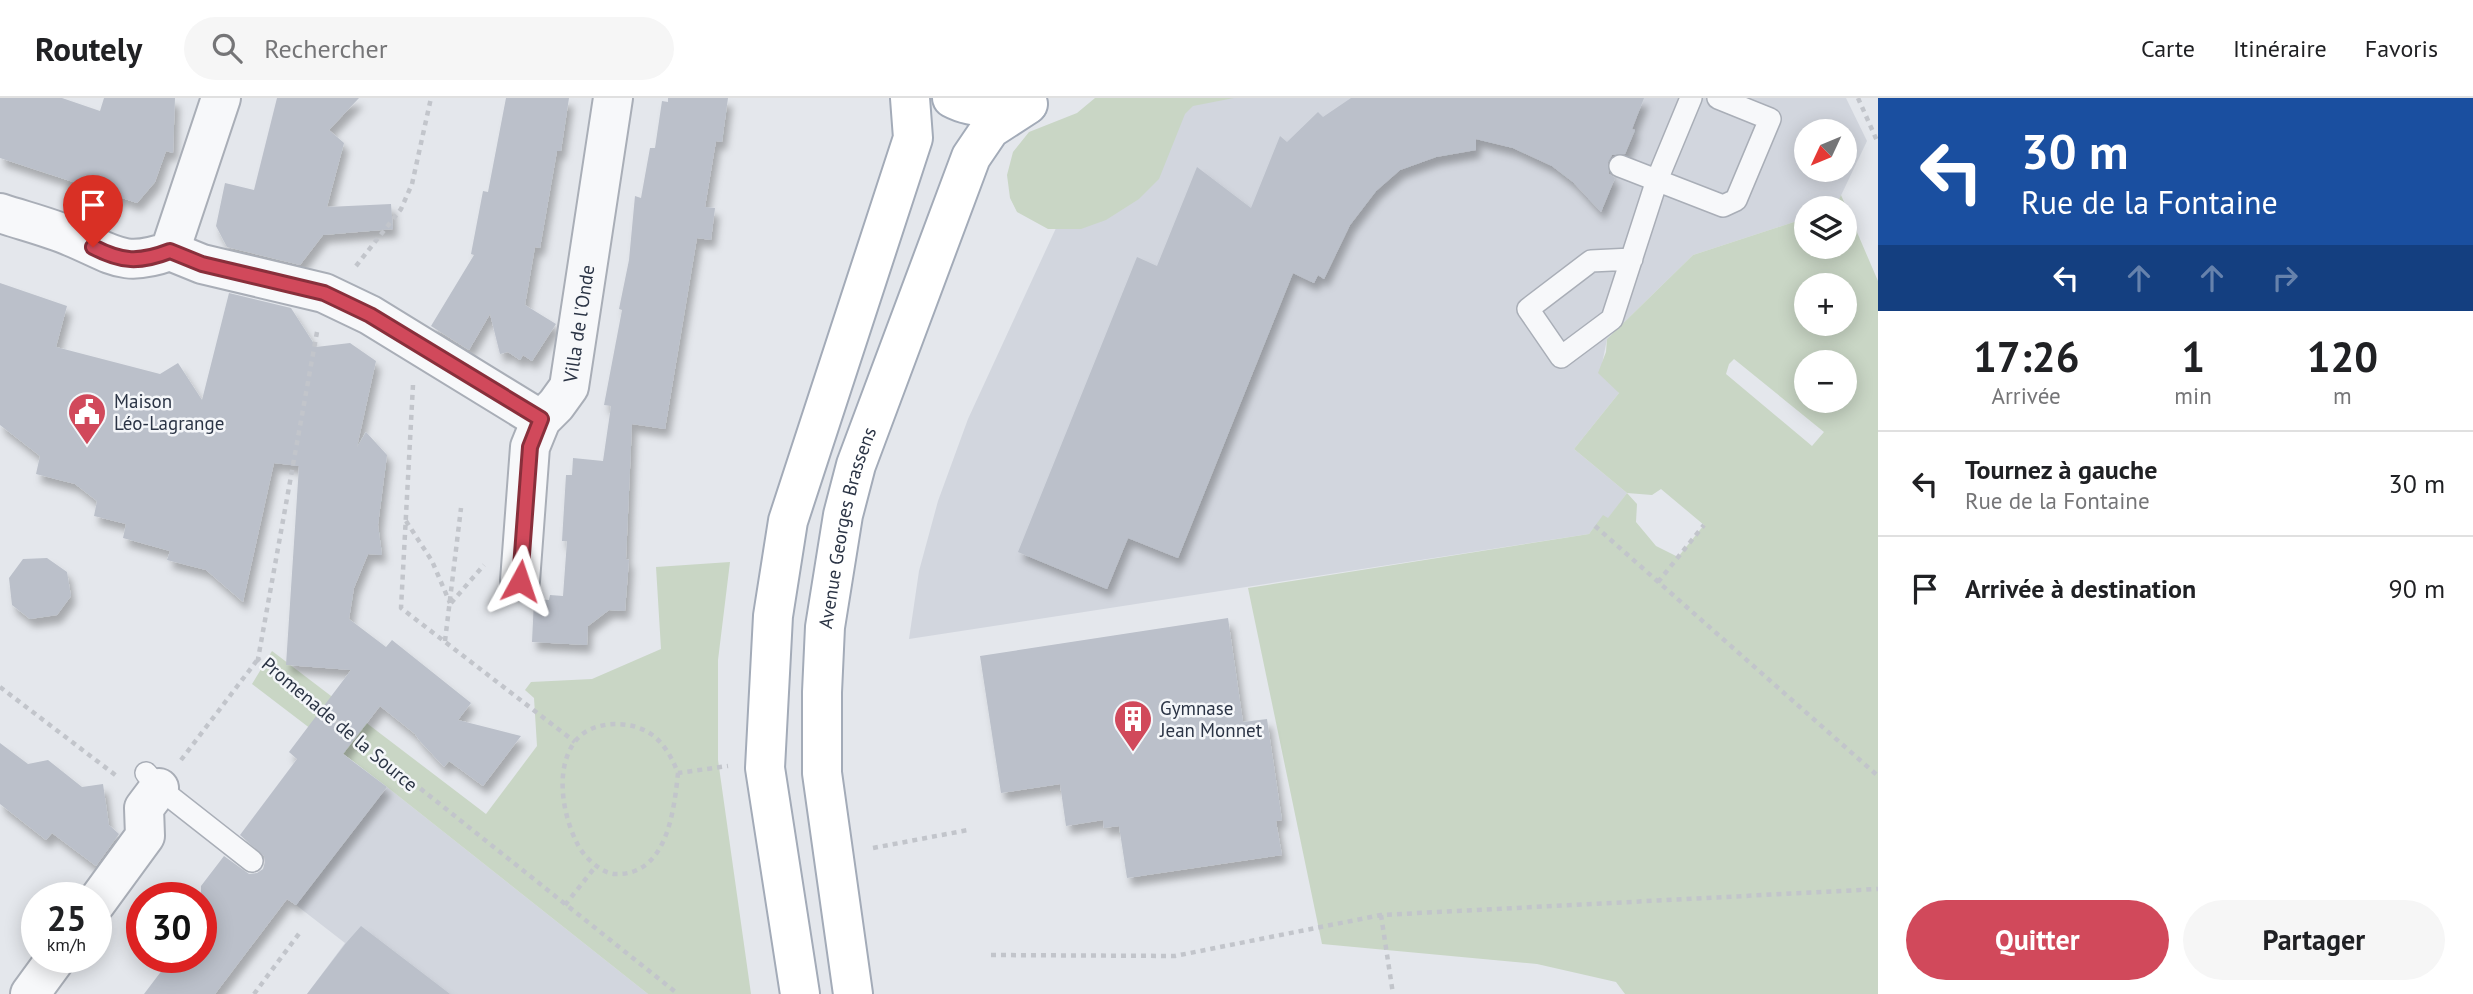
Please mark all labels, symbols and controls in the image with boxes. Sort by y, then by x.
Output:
search box [184,17,674,80]
text: Routely [35,27,142,70]
icon: search [208,29,246,67]
text: Rechercher [264,32,388,65]
text: Carte [2141,33,2195,64]
text: Itinéraire [2233,33,2327,64]
text: Favoris [2365,33,2438,64]
north arrow [1794,119,1857,182]
map controls [1794,119,1857,413]
text: 30 m [2021,119,2128,183]
icon: left [1906,126,1997,217]
pin [63,175,123,247]
text: Rue de la Fontaine [2021,181,2278,223]
icon: arrive [74,186,112,224]
button: layers [1794,196,1857,259]
icon: left [2047,259,2085,297]
icon: ahead [2120,259,2158,297]
icon: ahead [2193,259,2231,297]
icon: right [2266,259,2304,297]
street label: Villa de l'Onde [558,263,599,385]
button: + [1794,273,1857,336]
text: 17:26 [1973,329,2079,384]
text: 1 [2181,329,2205,384]
text: 120 [2307,329,2378,384]
button: − [1794,350,1857,413]
text: Arrivée [1992,381,2061,410]
text: min [2174,381,2212,410]
text: m [2333,381,2352,410]
place label: Maison Léo-Lagrange [114,389,224,435]
public building icon: Maison Léo-Lagrange [66,391,108,446]
street label: Avenue Georges Brassens [813,424,881,630]
text: Tournez à gauche [1965,453,2157,486]
icon: left [1906,465,1944,503]
text: 30 m [2389,467,2445,500]
text: Rue de la Fontaine [1965,486,2150,515]
position arrow [483,544,557,618]
icon: arrive [1906,570,1944,608]
text: Arrivée à destination [1965,572,2196,605]
text: 90 m [2389,572,2445,605]
street label: Promenade de la Source [257,652,423,796]
place label: Gymnase Jean Monnet [1159,696,1263,742]
building icon: Gymnase Jean Monnet [1112,698,1154,753]
speed limit sign: 30 [126,882,217,973]
text: 25 [47,895,86,941]
button: Quitter [1906,900,2169,980]
button: Partager [2183,900,2445,980]
text: km/h [47,933,86,956]

